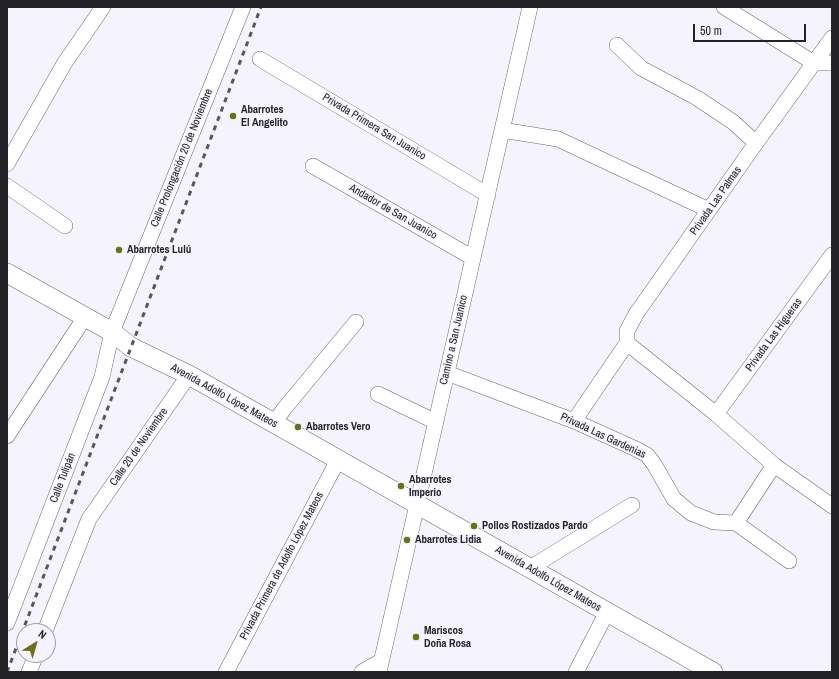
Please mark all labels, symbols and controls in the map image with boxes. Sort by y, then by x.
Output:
scale bar [695,16,808,42]
text: 50 m [700,23,722,39]
street label: Calle Prolongación 20 de Noviembre [148,87,216,229]
street label: Privada Primera San Juanico [320,91,428,163]
place label: Abarrotes El Angelito [241,103,288,129]
marker: Abarrotes El Angelito [228,111,238,121]
street label: Privada Las Palmas [687,164,745,238]
street label: Andador de San Juanico [347,181,439,243]
place label: Abarrotes Lulú [127,243,191,257]
marker: Abarrotes Lulú [114,245,124,255]
street label: Camino a San Juanico [437,294,471,386]
street label: Privada Las Higueras [743,296,805,374]
street label: Avenida Adolfo López Mateos [168,361,280,431]
street label: Calle 20 de Noviembre [107,405,171,489]
street label: Privada Las Gardenias [558,410,648,462]
place label: Abarrotes Vero [306,420,371,434]
marker: Abarrotes Vero [293,422,303,432]
street label: Calle Tulipán [47,451,79,505]
place label: Abarrotes Imperio [409,473,452,499]
marker: Abarrotes Imperio [396,481,406,491]
street label: Privada Primera de Adolfo López Mateos [237,490,327,642]
place label: Pollos Rostizados Pardo [482,519,588,533]
marker: Pollos Rostizados Pardo [469,521,479,531]
place label: Abarrotes Lidia [415,533,481,547]
marker: Abarrotes Lidia [402,535,412,545]
street label: Avenida Adolfo López Mateos [493,543,603,615]
north arrow [16,623,56,663]
place label: Mariscos Doña Rosa [424,624,471,650]
text: N [36,627,49,642]
marker: Mariscos Doña Rosa [411,632,421,642]

